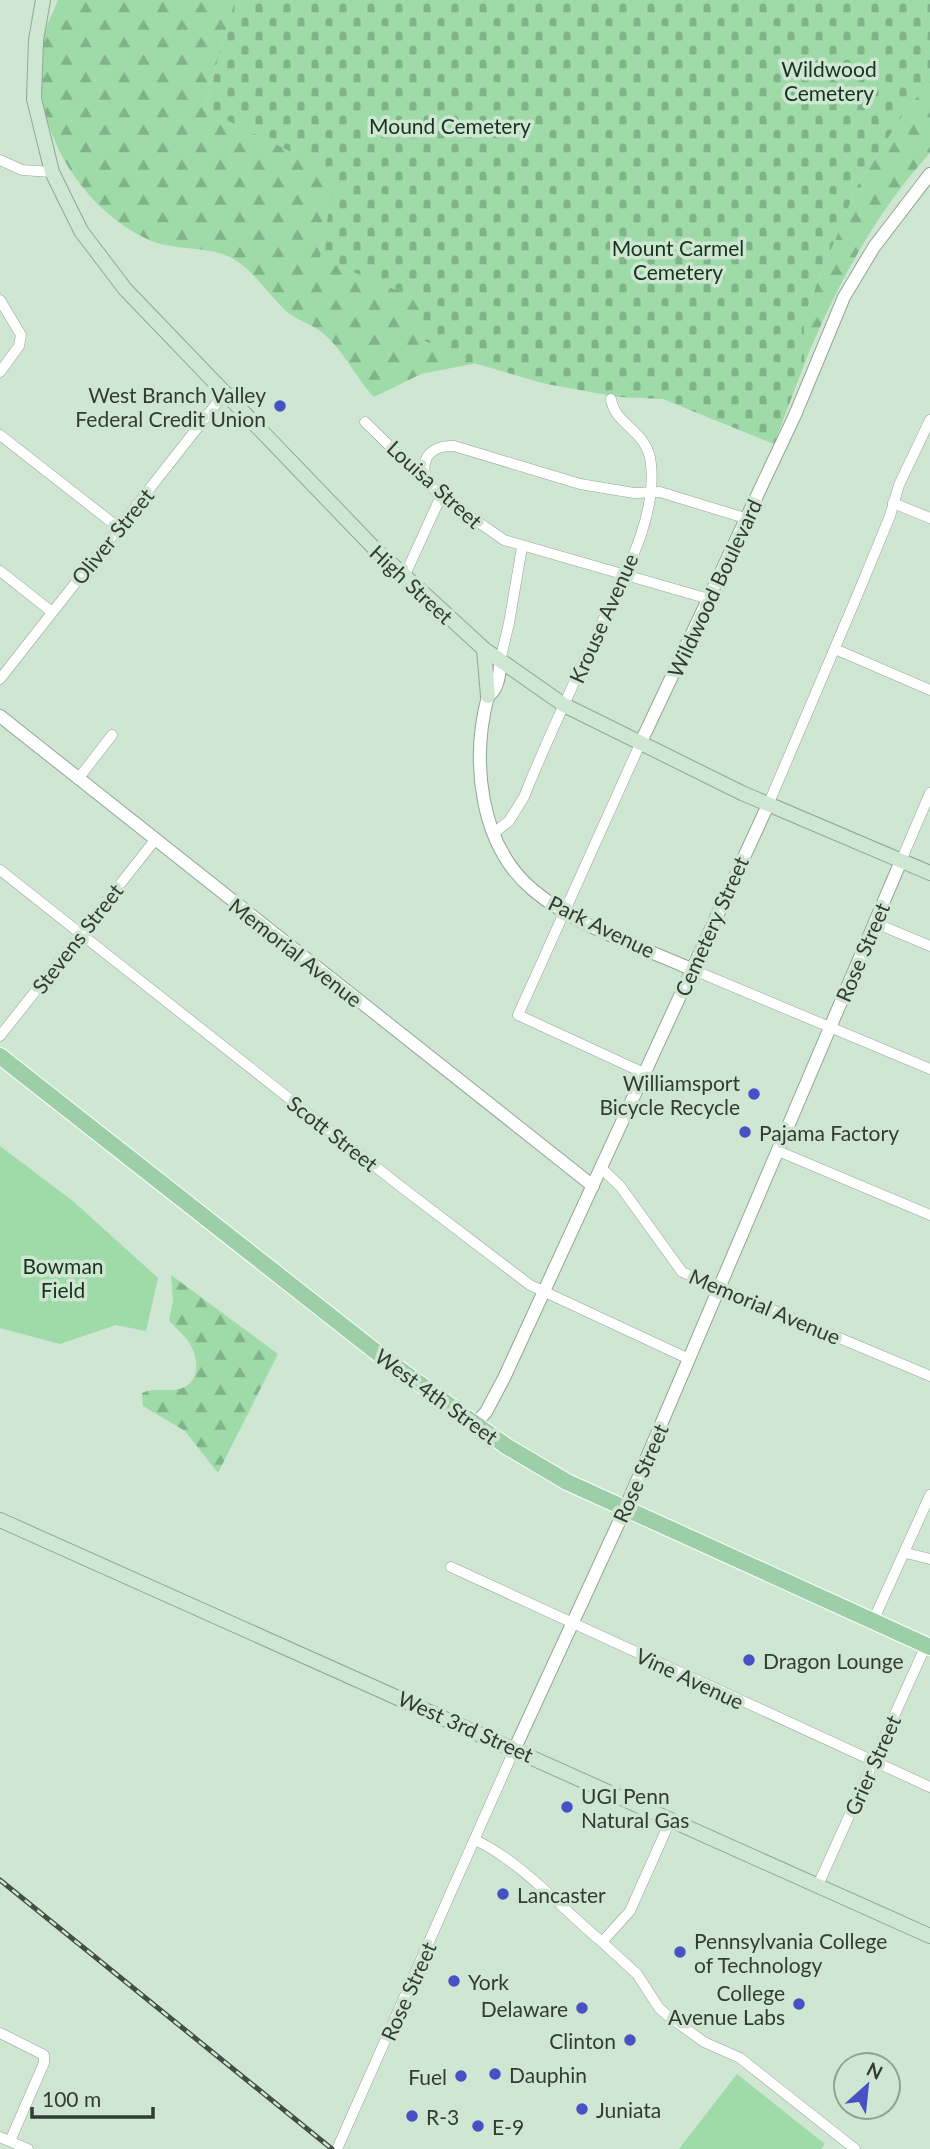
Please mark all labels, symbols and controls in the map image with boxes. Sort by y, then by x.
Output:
park label: Wildwood Cemetery [781,56,877,105]
park label: Mound Cemetery [369,113,531,138]
park label: Mount Carmel Cemetery [612,235,744,284]
place label: West Branch Valley Federal Credit Union [75,382,266,431]
marker: West Branch Valley Federal Credit Union [272,398,288,414]
street label: Louisa Street [382,435,488,533]
street label: Oliver Street [66,483,159,589]
street label: Wildwood Boulevard [662,495,766,681]
street label: High Street [365,539,459,629]
street label: Krouse Avenue [563,549,643,687]
street label: Cemetery Street [669,852,753,1000]
street label: Stevens Street [26,878,128,998]
street label: Park Avenue [545,890,659,962]
street label: Memorial Avenue [225,892,367,1012]
street label: Rose Street [830,898,894,1005]
place label: Williamsport Bicycle Recycle [599,1070,740,1119]
marker: Williamsport Bicycle Recycle [746,1086,762,1102]
street label: Scott Street [283,1090,384,1176]
place label: Pajama Factory [759,1120,899,1145]
marker: Pajama Factory [737,1124,753,1140]
park label: Bowman Field [22,1253,104,1302]
street label: Memorial Avenue [686,1263,844,1349]
street label: West 4th Street [371,1343,504,1449]
street label: Rose Street [607,1419,673,1526]
street label: Vine Avenue [632,1642,748,1714]
place label: Dragon Lounge [763,1648,904,1673]
marker: Dragon Lounge [741,1652,757,1668]
street label: West 3rd Street [394,1685,538,1767]
street label: Grier Street [839,1711,905,1819]
place label: UGI Penn Natural Gas [581,1783,689,1832]
marker: UGI Penn Natural Gas [559,1799,575,1815]
place label: Lancaster [517,1882,606,1907]
marker: Lancaster [495,1886,511,1902]
place label: Pennsylvania College of Technology [694,1928,887,1977]
street label: Rose Street [375,1937,441,2044]
marker: Pennsylvania College of Technology [672,1944,688,1960]
place label: York [468,1969,509,1994]
marker: York [446,1973,462,1989]
place label: College Avenue Labs [668,1980,785,2029]
place label: Delaware [481,1996,568,2021]
marker: College Avenue Labs [791,1996,807,2012]
marker: Delaware [574,2000,590,2016]
place label: Clinton [549,2028,616,2053]
marker: Clinton [622,2032,638,2048]
north arrow [832,2051,902,2121]
text: N [863,2057,887,2084]
place label: Dauphin [509,2062,587,2087]
place label: Fuel [408,2064,447,2089]
marker: Dauphin [487,2066,503,2082]
marker: Fuel [453,2068,469,2084]
scale bar [32,2076,152,2120]
text: 100 m [42,2086,101,2111]
place label: Juniata [596,2097,661,2122]
marker: Juniata [574,2101,590,2117]
place label: R-3 [426,2104,459,2129]
marker: R-3 [404,2108,420,2124]
place label: E-9 [492,2114,524,2139]
marker: E-9 [470,2118,486,2134]

